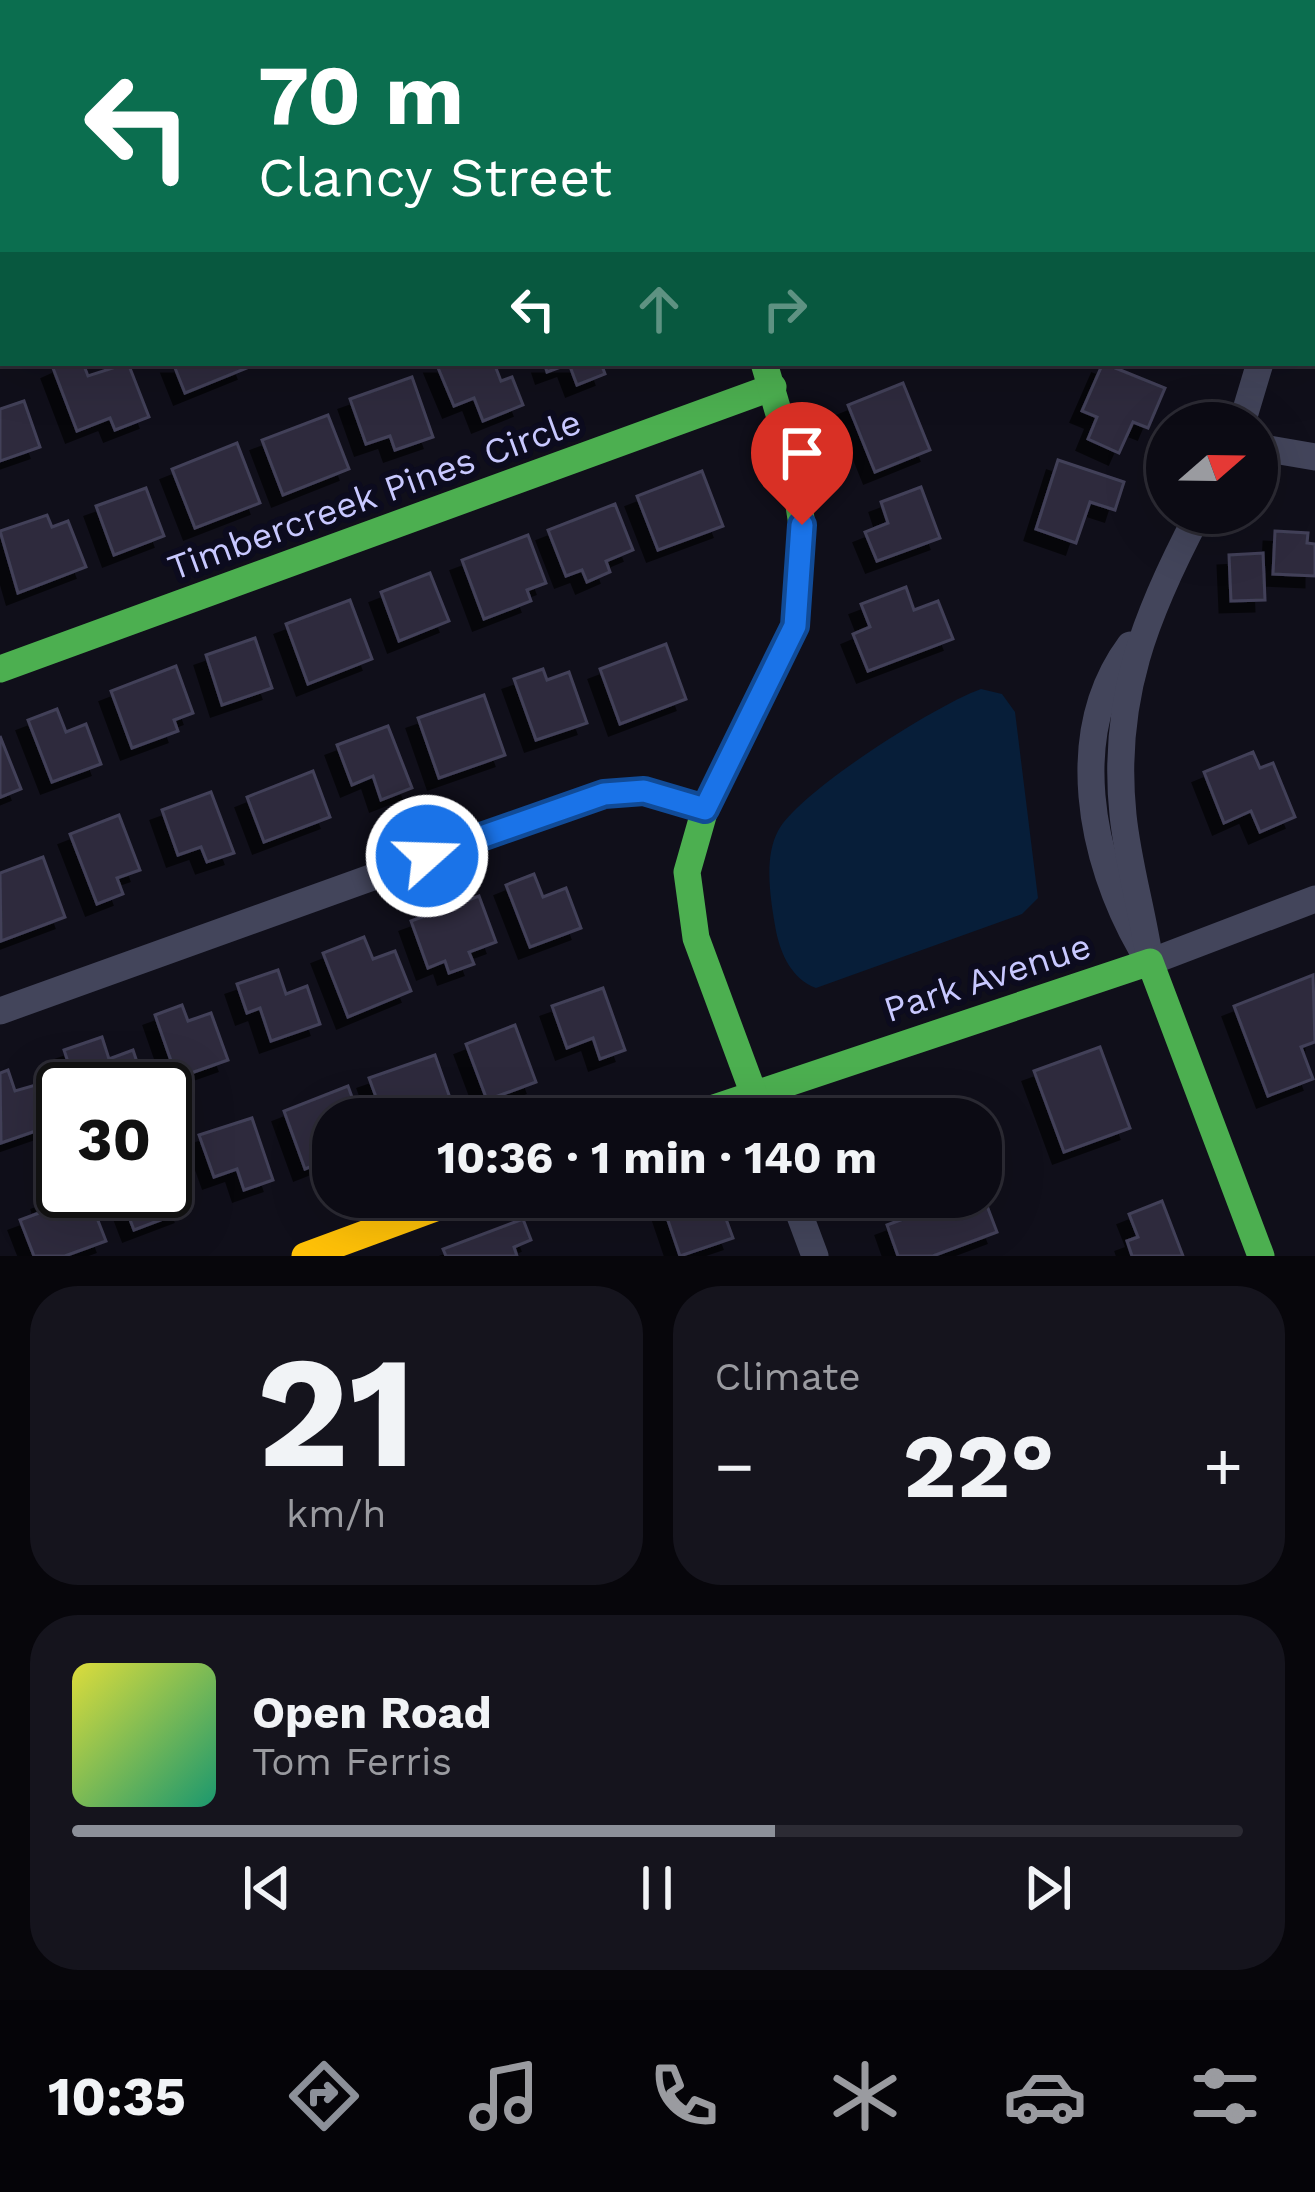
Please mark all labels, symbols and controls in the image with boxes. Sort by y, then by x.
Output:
text: 70 m [258,46,464,144]
icon: left [60,48,216,204]
text: Clancy Street [258,146,612,209]
icon: left [500,276,566,342]
icon: ahead [626,276,692,342]
icon: right [752,276,818,342]
street label: Timbercreek Pines Circle [162,401,587,589]
pin [751,402,853,525]
north arrow [1146,402,1278,534]
map controls [1146,402,1278,534]
icon: arrive [769,420,835,486]
position arrow [364,793,490,919]
street label: Park Avenue [879,925,1096,1031]
speed limit sign: 30 [36,1062,192,1218]
text: 10:36 · 1 min · 140 m [437,1131,877,1184]
text: 21 [256,1321,416,1504]
text: Climate [715,1354,861,1399]
text: 22° [903,1413,1055,1519]
text: − [715,1428,754,1505]
text: + [1203,1428,1243,1505]
text: km/h [286,1491,386,1536]
text: Open Road [252,1686,492,1739]
text: Tom Ferris [252,1739,452,1784]
icon: previous [234,1855,300,1921]
icon: pause [624,1855,690,1921]
icon: next [1015,1855,1081,1921]
icon: directions [282,2054,366,2138]
icon: music [462,2054,546,2138]
icon: phone [642,2054,726,2138]
icon: climate [823,2054,907,2138]
icon: car [1003,2054,1087,2138]
icon: filters [1183,2054,1267,2138]
text: 10:35 [48,2065,186,2128]

